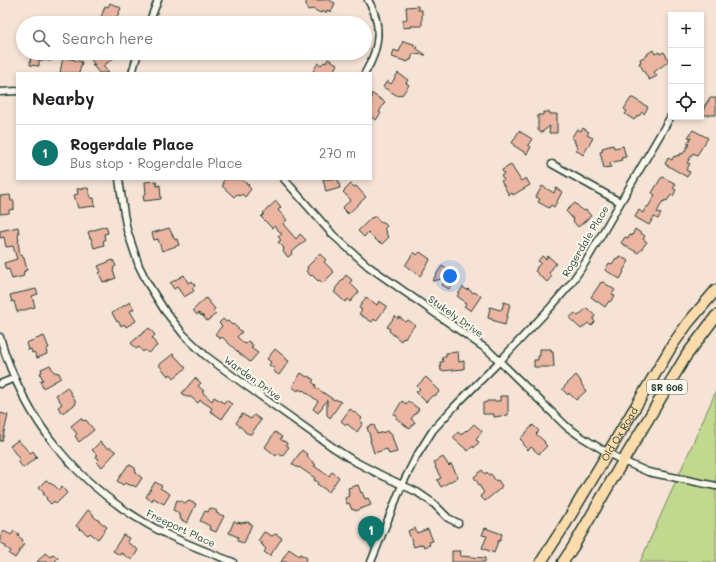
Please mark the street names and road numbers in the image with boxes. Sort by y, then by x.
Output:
street label: Rogerdale Place [558,203,612,279]
street label: Stukely Drive [426,292,486,340]
street label: Warden Drive [221,352,285,404]
road number: SR 606 [647,380,687,394]
street label: Old Ox Road [598,404,641,464]
street label: Freeport Place [144,506,218,550]

